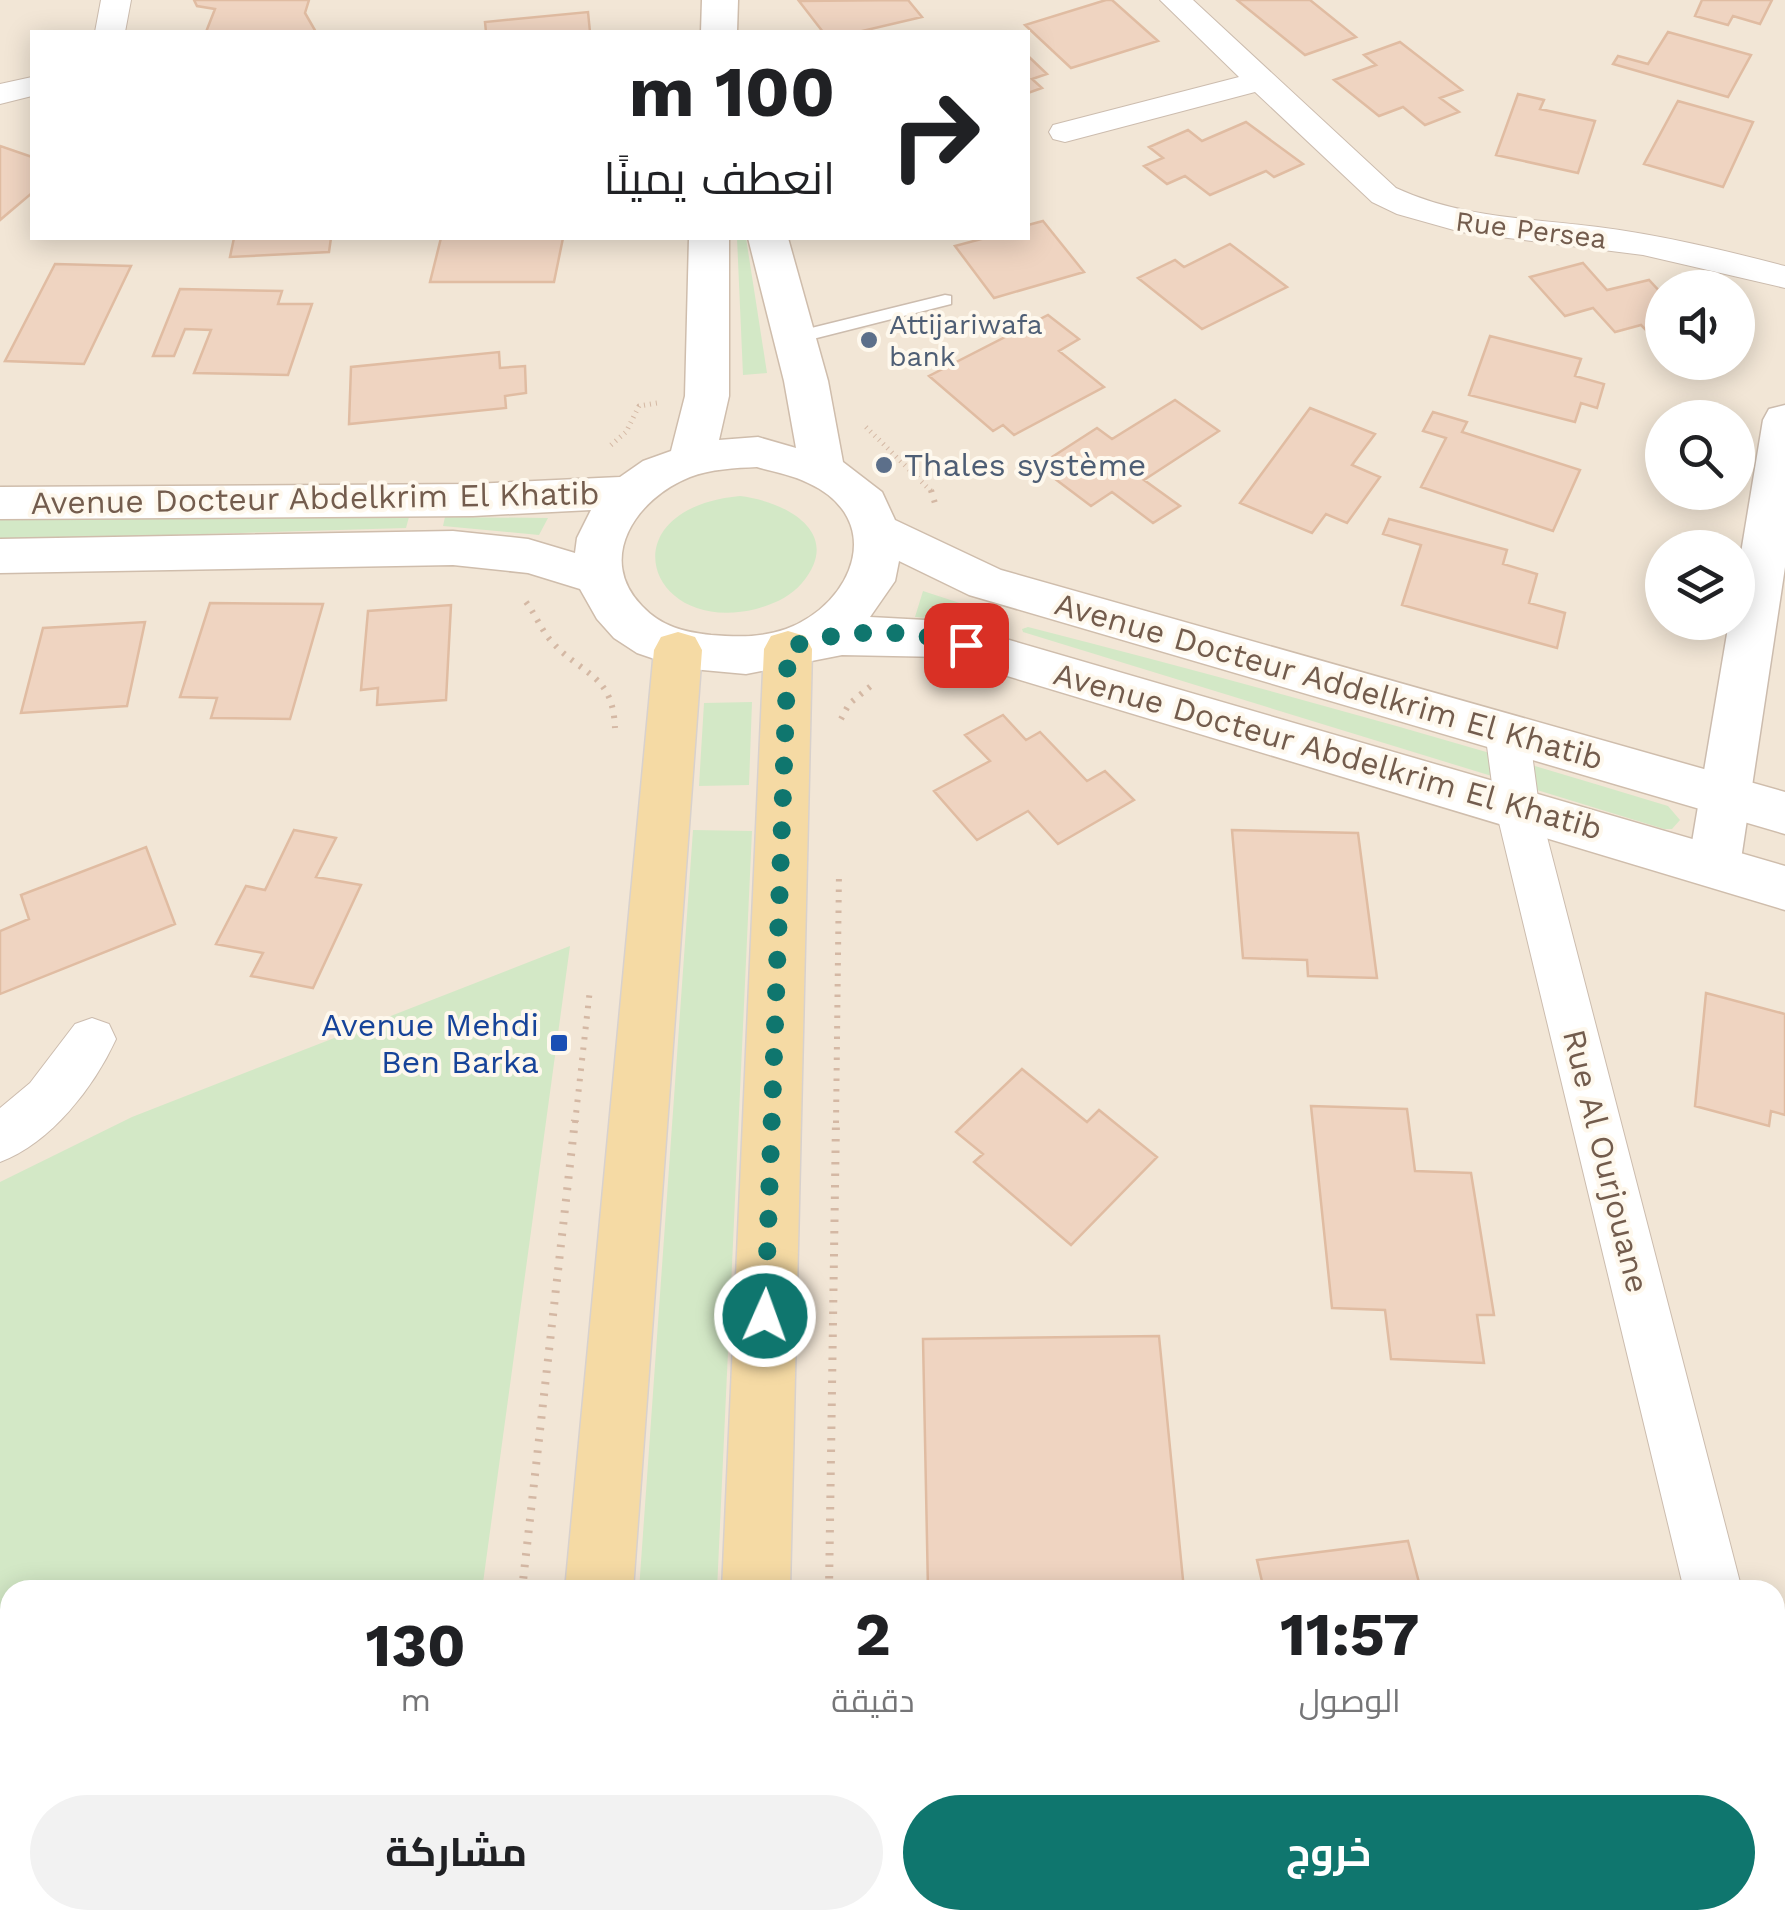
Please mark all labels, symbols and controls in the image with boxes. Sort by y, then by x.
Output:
text: 100 m [629,51,835,133]
icon: right [870,70,1000,200]
text: انعطف يمينًا [604,152,835,205]
street label: Rue Persea [1454,204,1609,256]
map controls [1645,270,1755,640]
button: sound [1645,270,1755,380]
place label: Attijariwafa bank [889,308,1043,373]
marker: Attijariwafa bank [858,329,880,351]
button: search [1645,400,1755,510]
place label: Thales système [904,446,1146,484]
marker: Thales système [873,454,895,476]
street label: Avenue Docteur Abdelkrim El Khatib [30,474,600,522]
button: layers [1645,530,1755,640]
street label: Avenue Docteur Addelkrim El Khatib [1051,584,1607,778]
pin [924,603,1009,688]
icon: arrive [939,618,994,673]
street label: Avenue Docteur Abdelkrim El Khatib [1049,654,1607,848]
place label: Avenue Mehdi Ben Barka [321,1006,539,1081]
street label: Rue Al Ourjouane [1555,1025,1657,1297]
marker: Avenue Mehdi Ben Barka [548,1032,570,1054]
position arrow [713,1264,817,1368]
text: 2 [855,1599,891,1670]
text: 11:57 [1280,1599,1419,1670]
text: 130 [366,1610,466,1681]
text: m [400,1681,431,1719]
text: دقيقة [831,1682,914,1720]
text: الوصول [1299,1682,1401,1720]
button: مشاركة [30,1795,883,1910]
button: خروج [903,1795,1755,1910]

